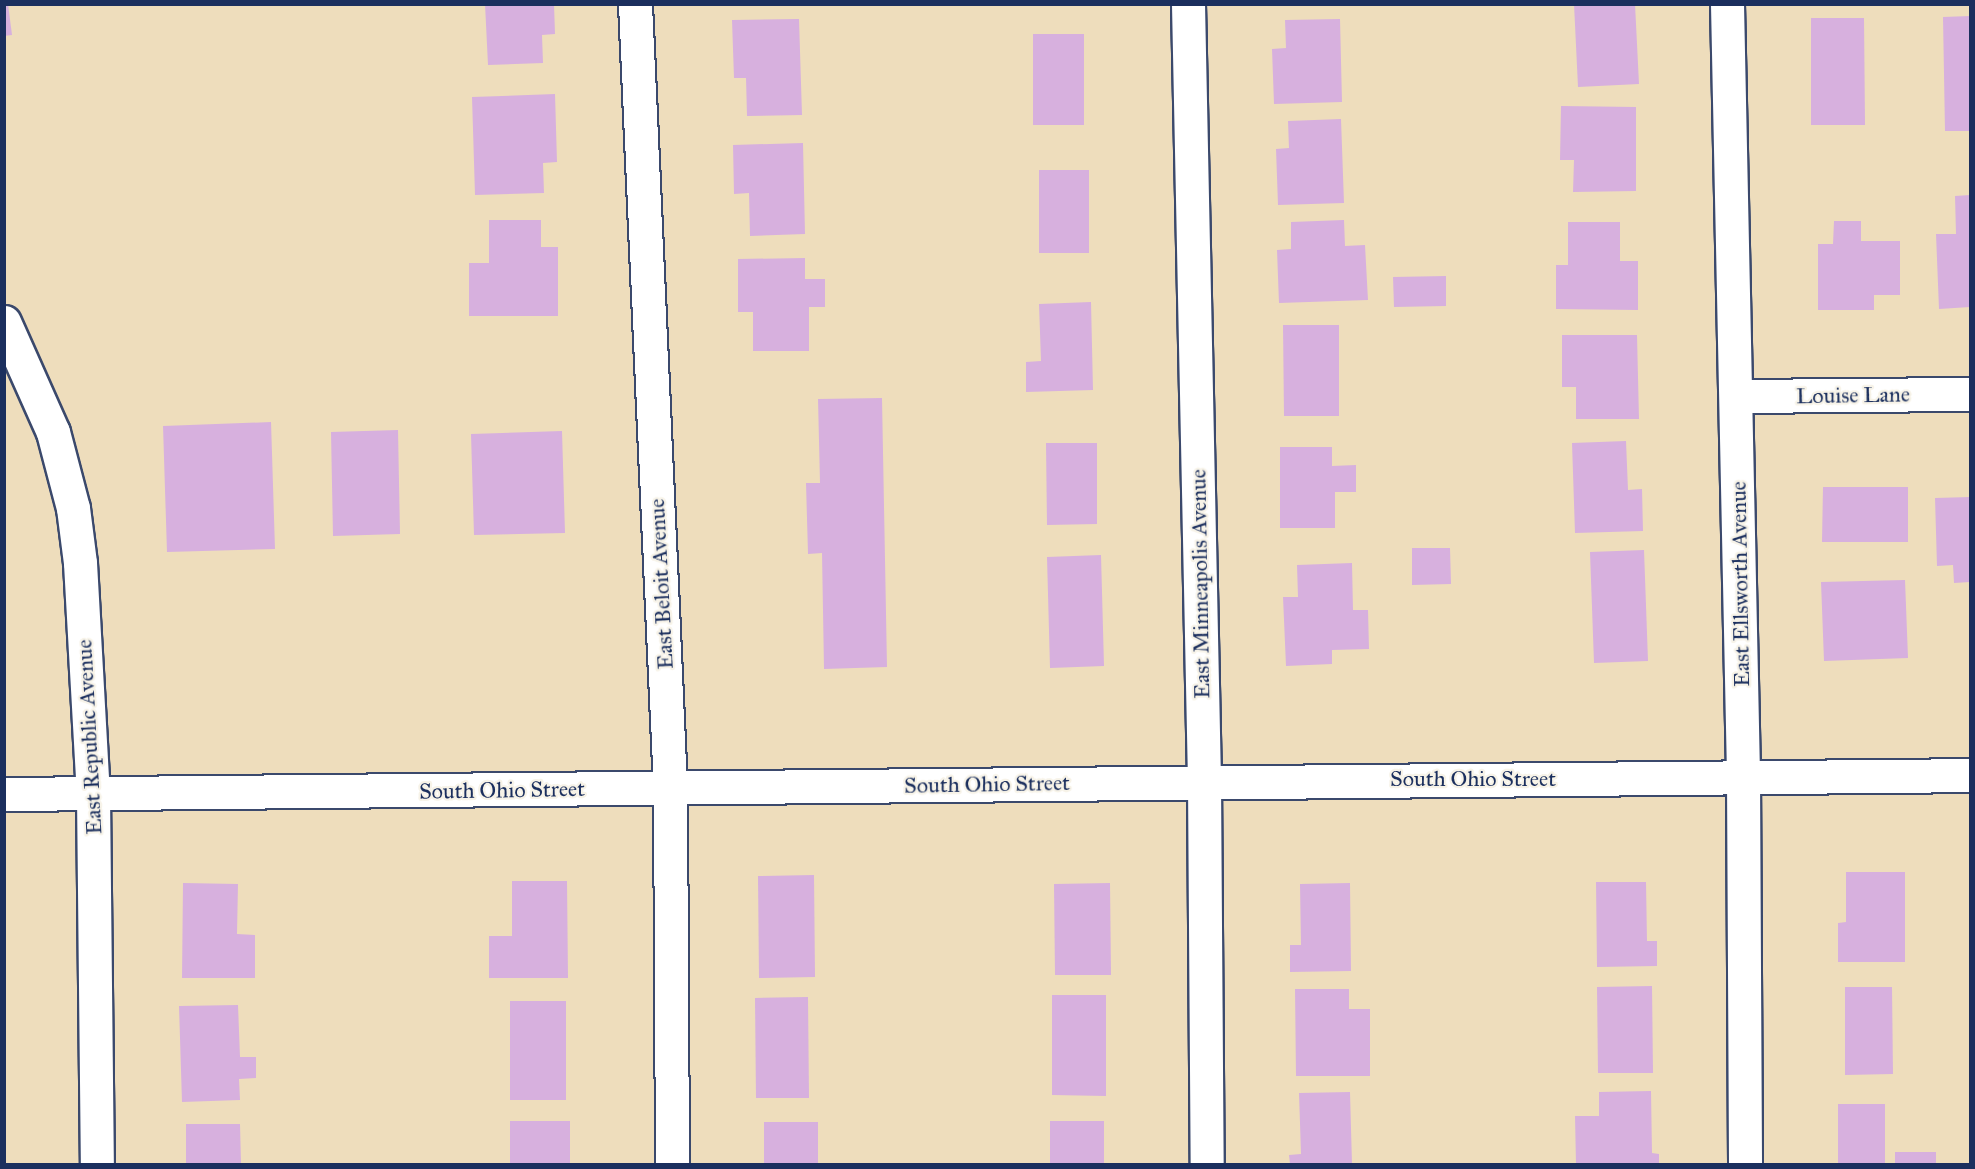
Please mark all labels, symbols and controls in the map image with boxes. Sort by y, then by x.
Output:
street label: Louise Lane [1796,381,1910,409]
street label: East Minneapolis Avenue [1185,469,1215,699]
street label: East Ellsworth Avenue [1725,481,1755,687]
street label: East Beloit Avenue [643,498,679,670]
street label: East Republic Avenue [71,639,107,835]
street label: South Ohio Street [1390,766,1556,792]
street label: South Ohio Street [904,769,1070,799]
street label: South Ohio Street [419,775,585,805]

